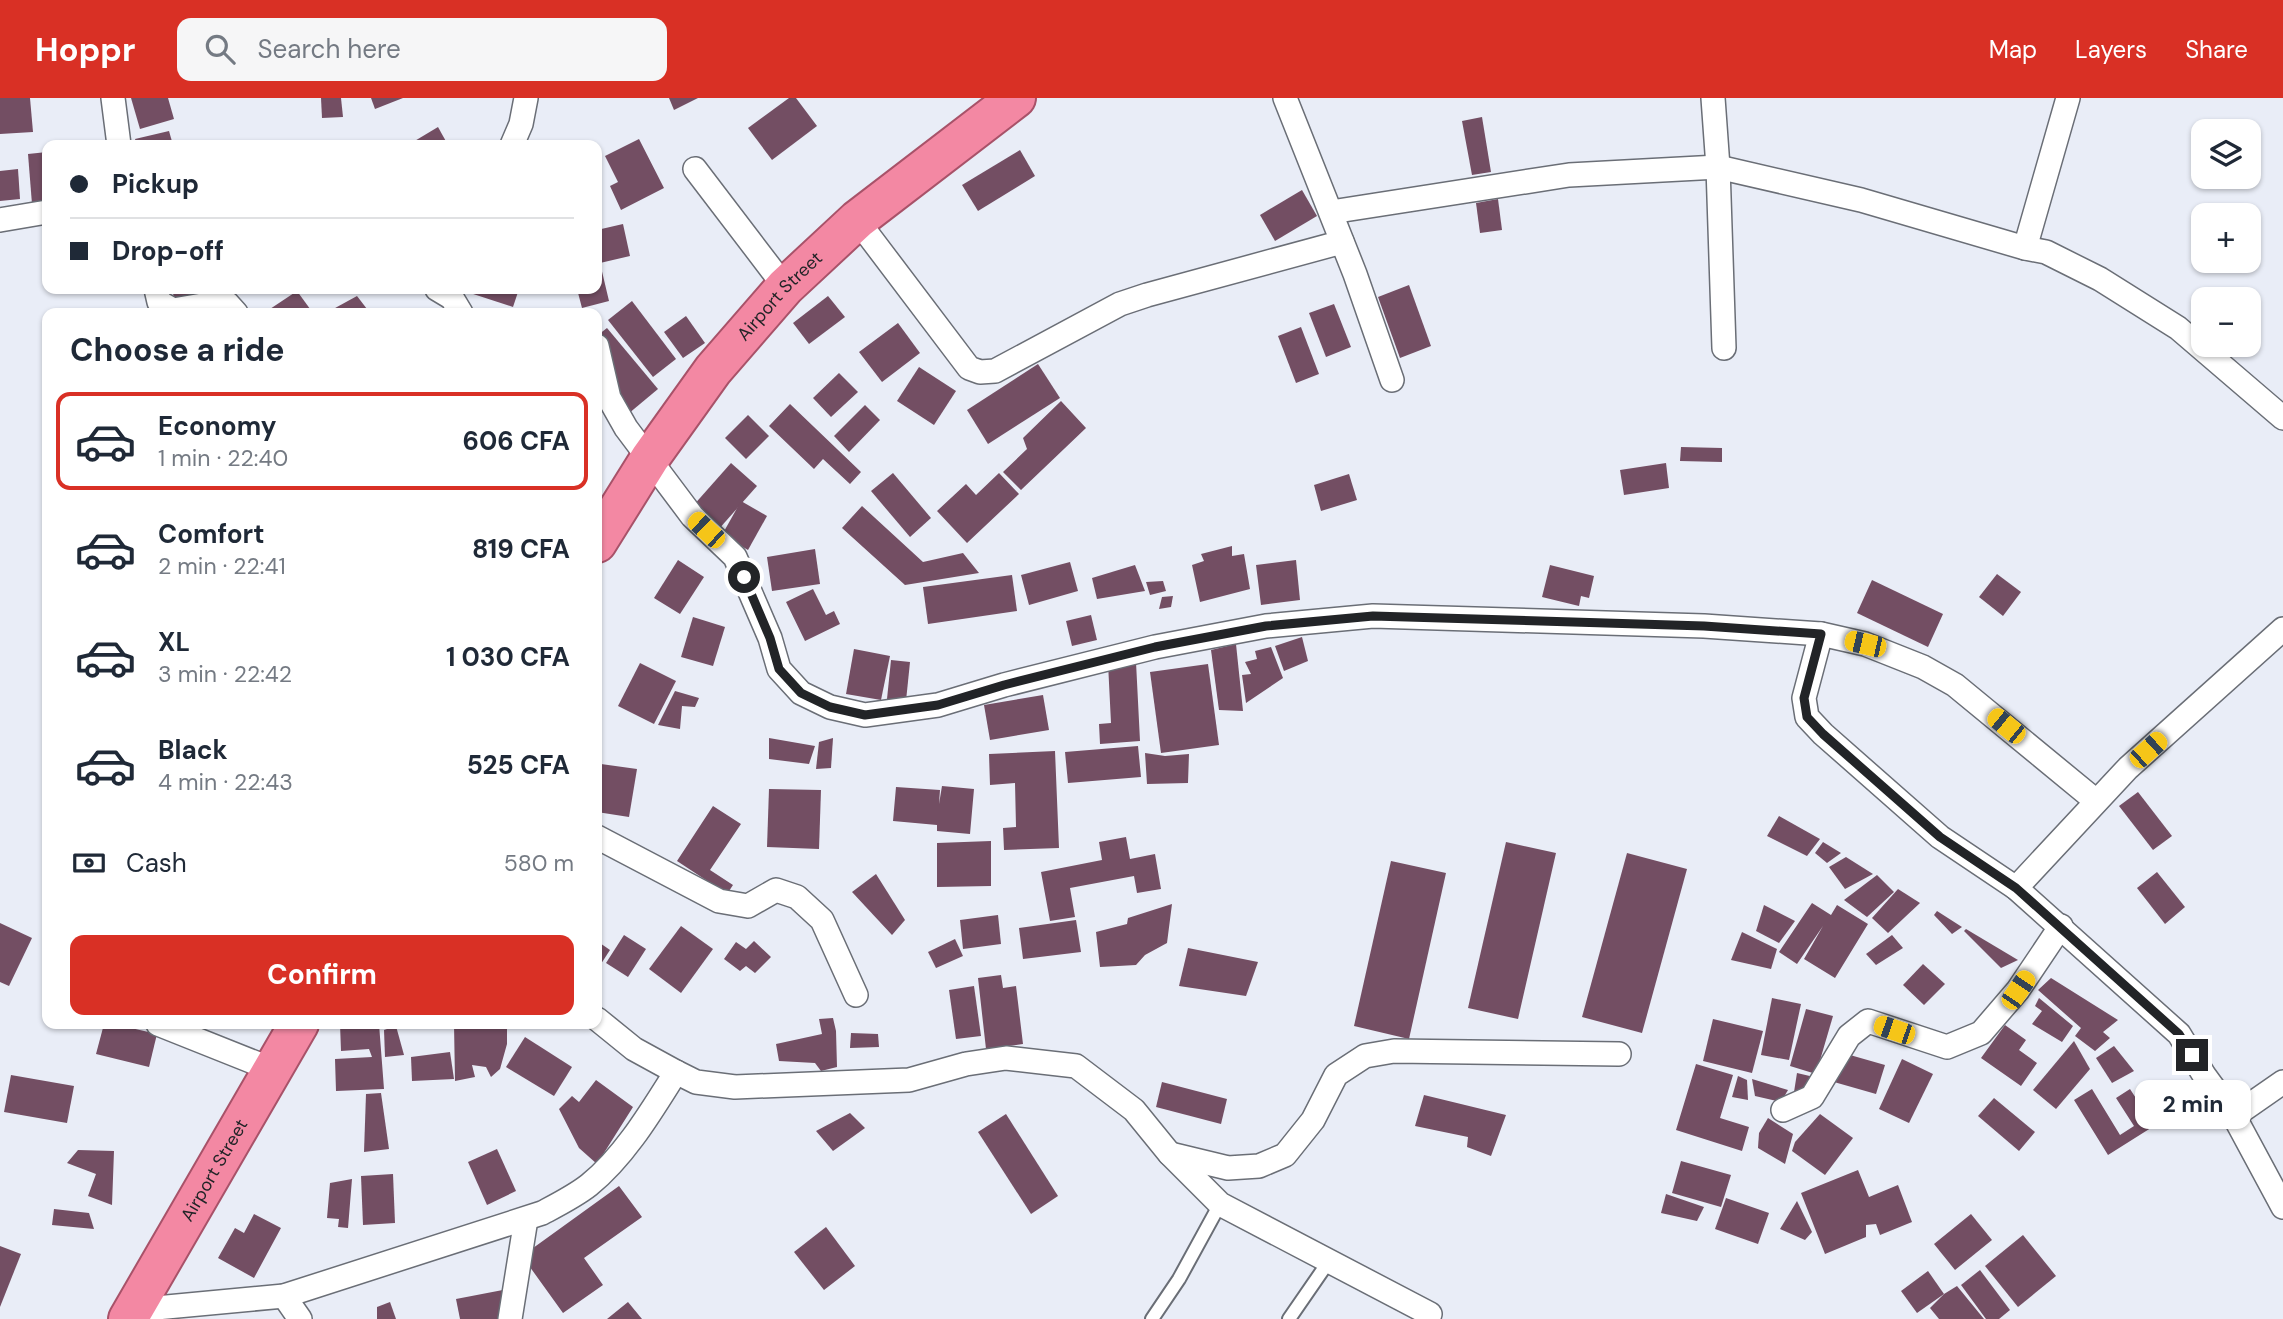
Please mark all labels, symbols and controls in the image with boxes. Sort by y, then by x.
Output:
search box [177,18,667,81]
text: Hoppr [35,28,135,71]
icon: search [201,30,239,68]
text: Search here [257,32,401,66]
text: Map [1989,34,2037,65]
text: Layers [2075,34,2147,65]
text: Share [2185,34,2248,65]
map controls [2191,119,2261,357]
button: layers [2191,119,2261,189]
text: Pickup [112,167,199,201]
button: + [2191,203,2261,273]
text: Drop-off [112,234,224,268]
street label: Airport Street [732,246,828,346]
button: − [2191,287,2261,357]
text: Choose a ride [70,329,285,371]
text: Economy [158,409,276,443]
icon: car [74,410,137,473]
text: 606 CFA [463,424,570,458]
text: 1 min · 22:40 [158,443,288,473]
car [684,508,729,552]
text: Comfort [158,517,264,551]
icon: car [74,518,137,581]
text: 819 CFA [472,532,570,566]
text: 2 min · 22:41 [158,551,286,581]
route start [728,561,760,593]
text: XL [158,625,190,659]
icon: car [74,626,137,689]
car [1843,629,1888,659]
text: 1 030 CFA [446,640,570,674]
text: 3 min · 22:42 [158,659,292,689]
car [1984,705,2029,747]
car [2126,728,2171,772]
text: Black [158,733,228,767]
icon: car [74,734,137,797]
text: 525 CFA [467,748,570,782]
text: 4 min · 22:43 [158,767,293,797]
icon: cash [70,844,108,882]
text: Cash [126,846,187,880]
text: 580 m [504,848,574,878]
button: Confirm [70,935,574,1015]
car [1998,967,2039,1013]
car [1871,1013,1918,1047]
route end [2176,1039,2208,1071]
callout: 2 min [2134,1080,2250,1128]
text: 2 min [2163,1089,2223,1119]
street label: Airport Street [175,1115,253,1226]

